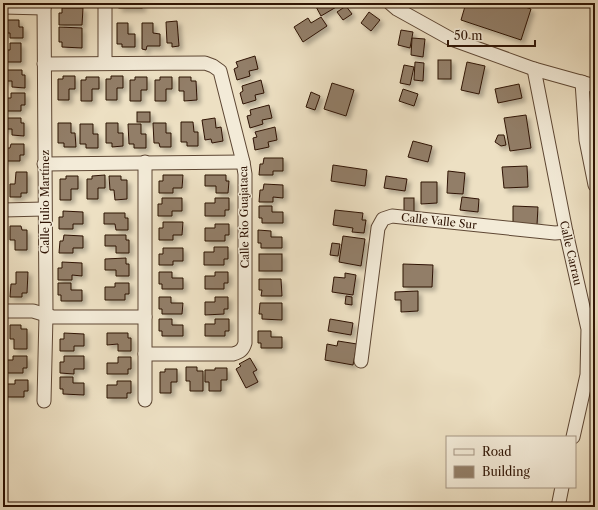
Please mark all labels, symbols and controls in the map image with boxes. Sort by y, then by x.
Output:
scale bar [448,22,535,48]
text: 50 m [454,28,483,43]
street label: Calle Julio Martínez [38,150,52,254]
street label: Calle Río Guajataca [236,165,252,268]
street label: Calle Valle Sur [401,210,478,232]
street label: Calle Carrau [557,219,585,287]
legend [446,436,576,488]
text: Road [482,444,512,459]
text: Building [482,464,530,479]

